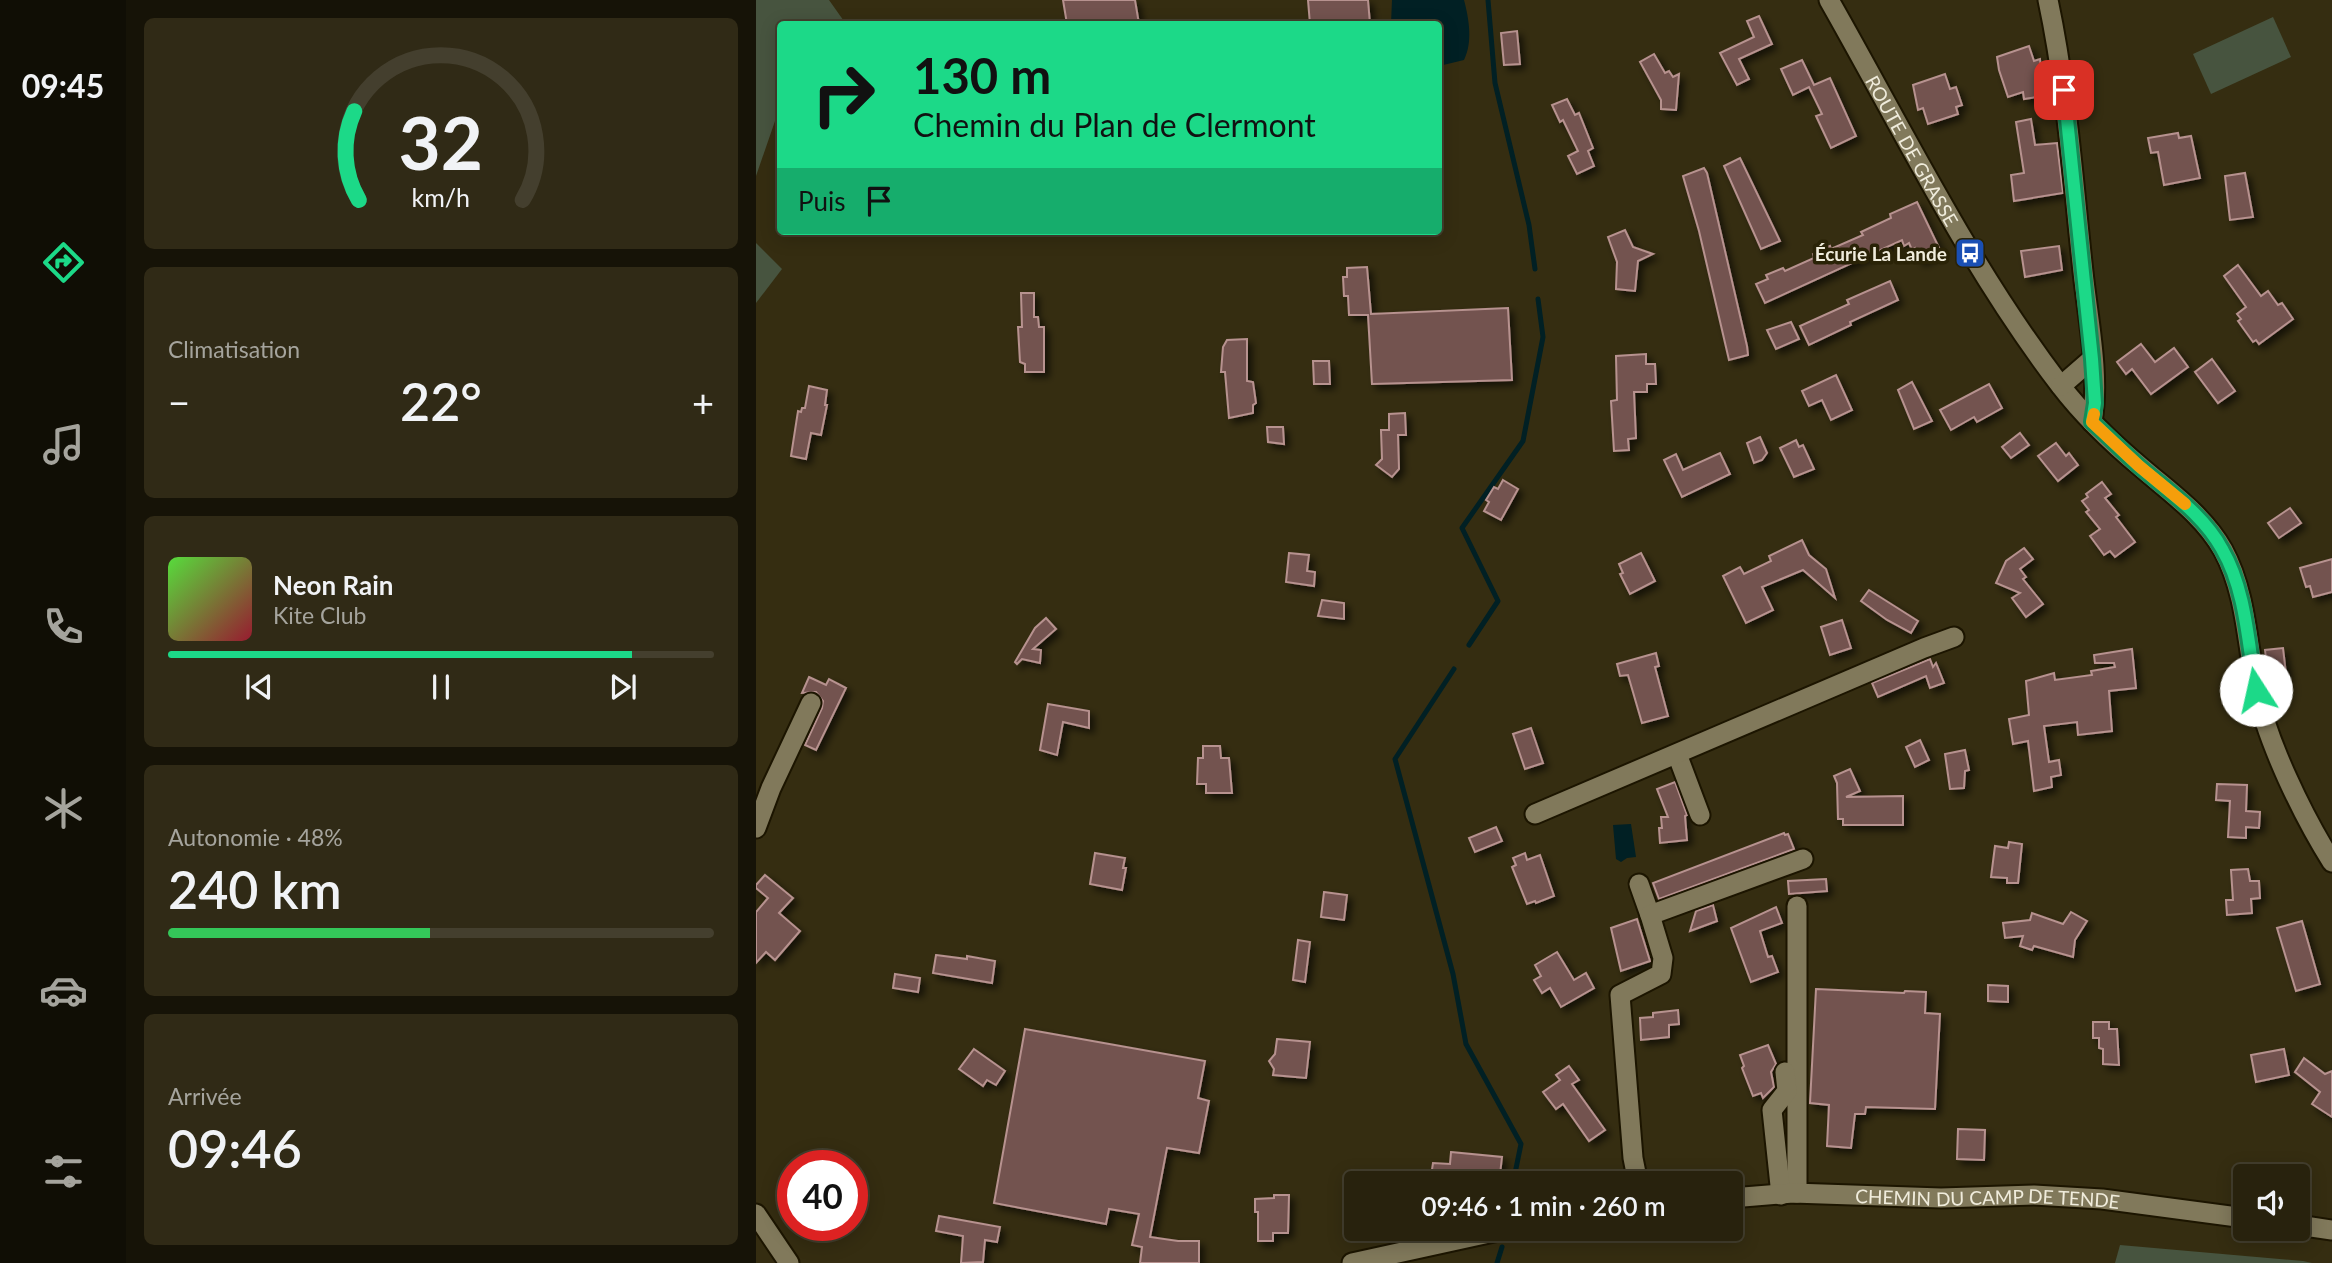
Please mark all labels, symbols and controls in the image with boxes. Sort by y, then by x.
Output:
text: 130 m [913,46,1051,104]
icon: right [798,49,889,140]
pin [2034,60,2094,120]
text: 09:45 [22,66,104,105]
street label: ROUTE DE GRASSE [1862,71,1964,230]
icon: arrive [2045,71,2083,109]
text: 32 [399,98,483,186]
text: Chemin du Plan de Clermont [913,105,1316,144]
text: km/h [412,181,470,211]
icon: arrive [860,182,898,220]
text: Puis [798,185,846,217]
bus stop icon: Écurie La Lande [1953,236,1987,270]
icon: directions [39,238,88,287]
place label: Écurie La Lande [1815,242,1947,265]
text: Climatisation [168,335,300,363]
text: 22° [400,370,482,432]
text: − [168,379,190,425]
text: + [692,379,714,425]
icon: music [39,420,88,469]
text: Neon Rain [273,569,393,601]
text: Kite Club [273,601,366,629]
icon: phone [39,602,88,651]
position arrow [2219,653,2293,727]
icon: previous [240,668,278,706]
icon: pause [422,668,460,706]
icon: next [604,668,642,706]
icon: climate [39,784,88,833]
text: Autonomie · 48% [168,823,343,851]
text: 240 km [168,858,342,920]
icon: car [39,966,88,1015]
text: Arrivée [168,1082,242,1110]
text: 09:46 [168,1117,302,1179]
icon: filters [39,1147,88,1196]
speed limit sign: 40 [777,1150,868,1241]
map controls [2233,1164,2310,1241]
button: sound [2233,1164,2310,1241]
street label: CHEMIN DU CAMP DE TENDE [1855,1183,2121,1213]
text: 09:46 · 1 min · 260 m [1421,1190,1666,1222]

